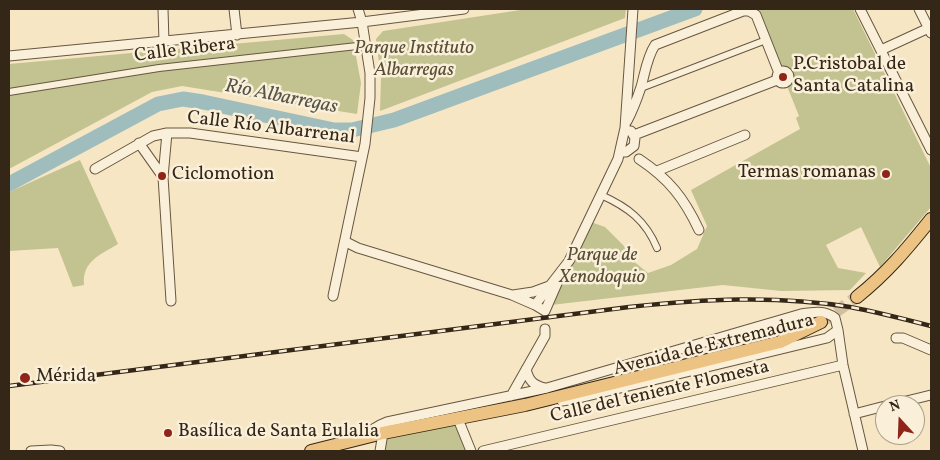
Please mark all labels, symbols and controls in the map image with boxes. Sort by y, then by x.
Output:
street label: Calle Ribera [133,33,237,69]
park label: Parque Instituto Albarregas [354,39,474,83]
place label: P.Cristobal de Santa Catalina [793,55,914,99]
marker: P.Cristobal de Santa Catalina [777,71,789,83]
water label: Río Albarregas [223,75,339,121]
street label: Calle Río Albarrenal [186,107,356,151]
place label: Termas romanas [738,163,876,185]
place label: Ciclomotion [172,165,275,187]
marker: Termas romanas [880,168,892,180]
marker: Ciclomotion [156,170,168,182]
park label: Parque de Xenodoquio [559,246,645,290]
street label: Avenida de Extremadura [611,310,817,382]
street label: Calle del teniente Flomesta [548,357,772,429]
place label: Mérida [36,367,96,389]
marker: Mérida [18,371,32,385]
north arrow [875,395,925,445]
text: N [887,396,903,417]
place label: Basílica de Santa Eulalia [178,422,379,444]
marker: Basílica de Santa Eulalia [162,427,174,439]

